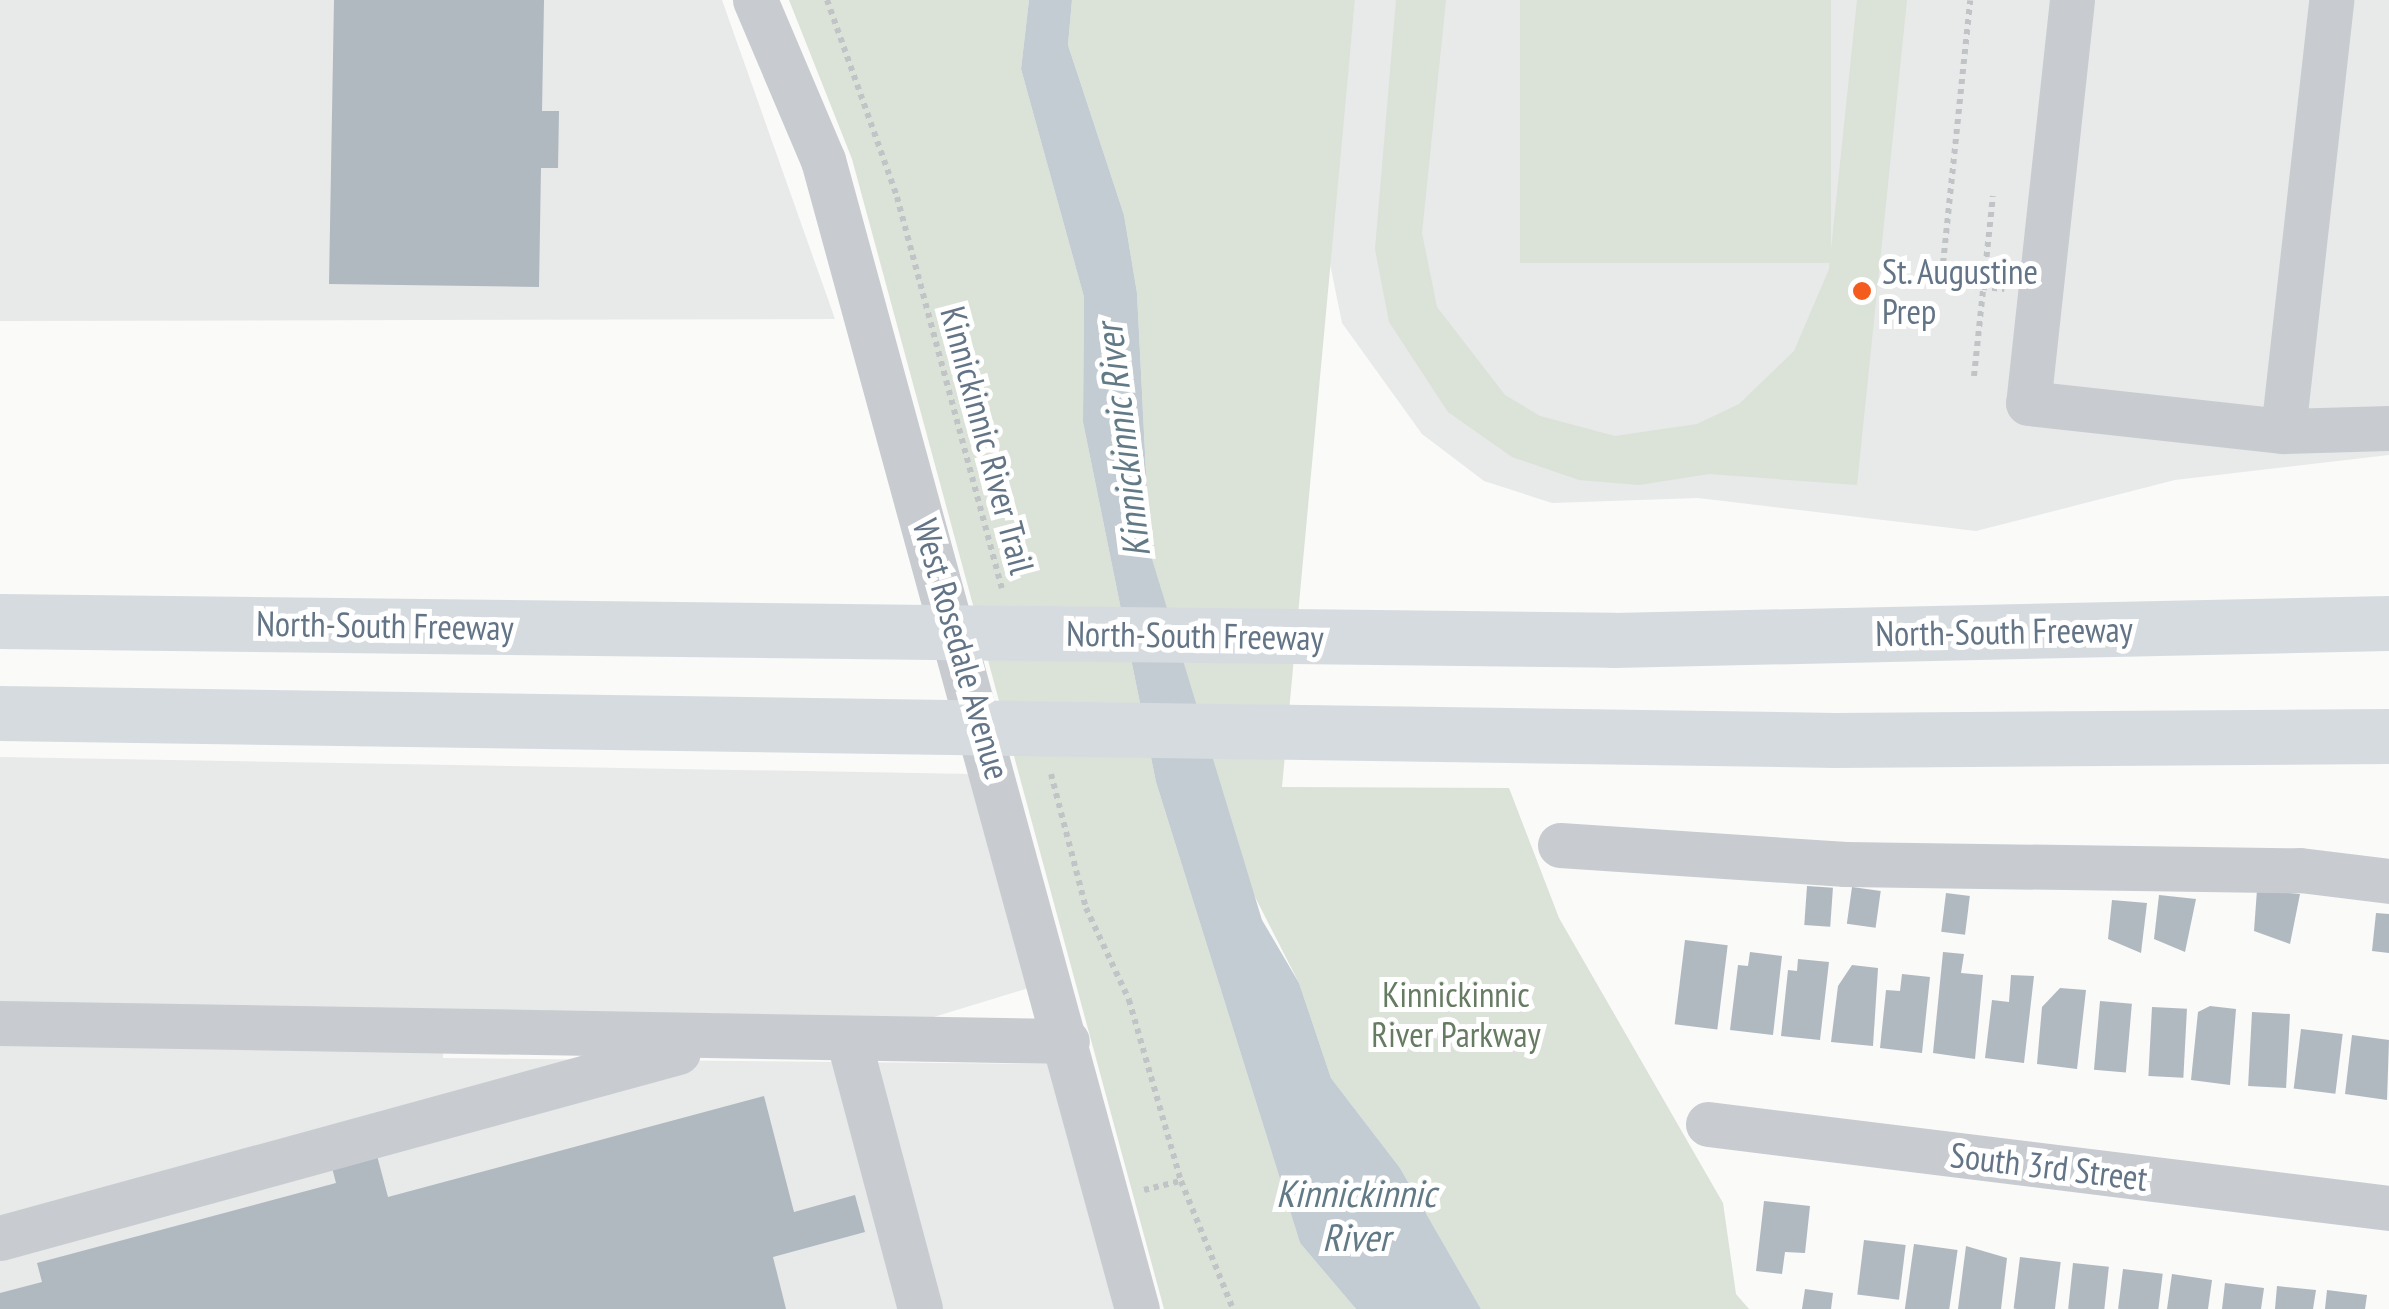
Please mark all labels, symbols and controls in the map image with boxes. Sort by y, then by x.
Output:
place label: St. Augustine Prep [1882,250,2041,332]
marker: St. Augustine Prep [1851,280,1873,302]
street label: Kinnickinnic River Trail [932,301,1044,579]
water label: Kinnickinnic River [1085,321,1159,561]
street label: West Rosedale Avenue [905,513,1019,785]
street label: North-South Freeway [256,602,514,648]
street label: North-South Freeway [1875,608,2133,654]
street label: North-South Freeway [1066,612,1324,658]
park label: Kinnickinnic River Parkway [1371,973,1541,1055]
street label: South 3rd Street [1948,1133,2150,1199]
water label: Kinnickinnic River [1276,1170,1436,1260]

